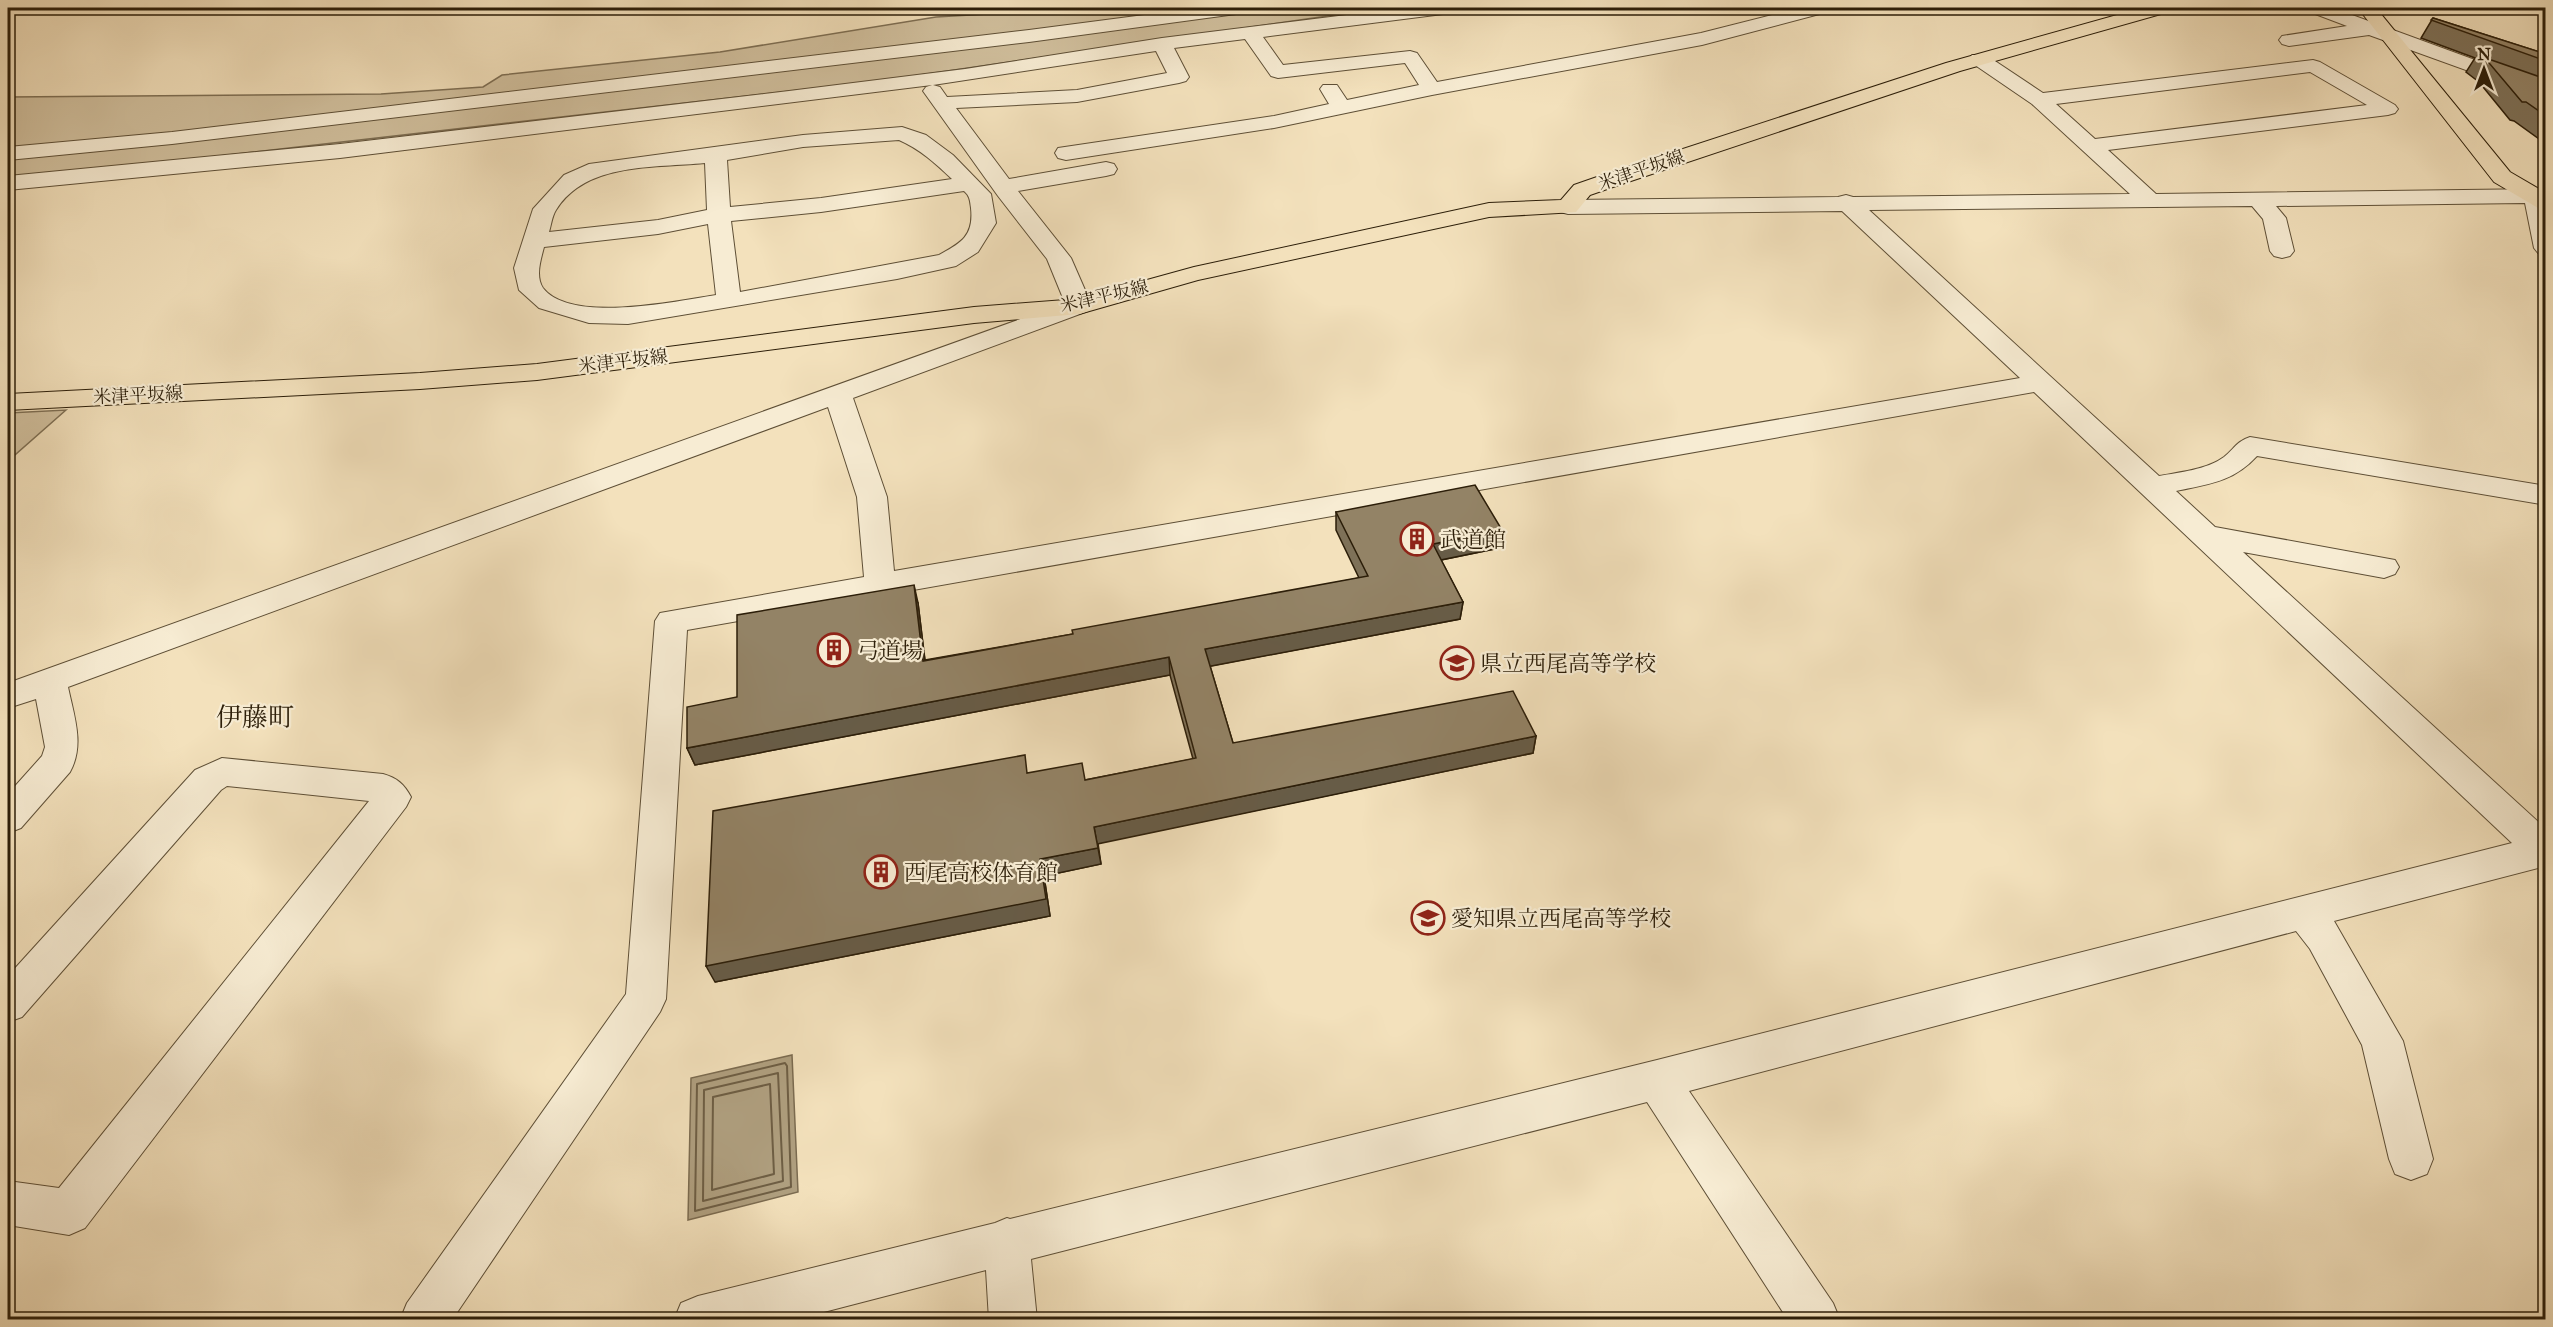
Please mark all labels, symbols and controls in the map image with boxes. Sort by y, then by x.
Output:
north arrow [2454,39,2514,99]
text: N [2477,45,2491,64]
street label: 米津平坂線 [1595,145,1687,195]
street label: 米津平坂線 [1058,275,1150,317]
street label: 米津平坂線 [577,345,669,377]
street label: 米津平坂線 [92,382,184,408]
building icon: 武道館 [1399,521,1435,557]
place label: 武道館 [1440,526,1506,553]
building icon: 弓道場 [816,632,852,668]
place label: 弓道場 [857,637,923,664]
school or university icon: 県立西尾高等学校 [1439,645,1475,681]
place label: 県立西尾高等学校 [1480,650,1656,677]
district label: 伊藤町 [216,701,294,733]
building icon: 西尾高校体育館 [863,854,899,890]
place label: 西尾高校体育館 [904,859,1058,886]
school or university icon: 愛知県立西尾高等学校 [1410,900,1446,936]
place label: 愛知県立西尾高等学校 [1451,905,1671,932]

